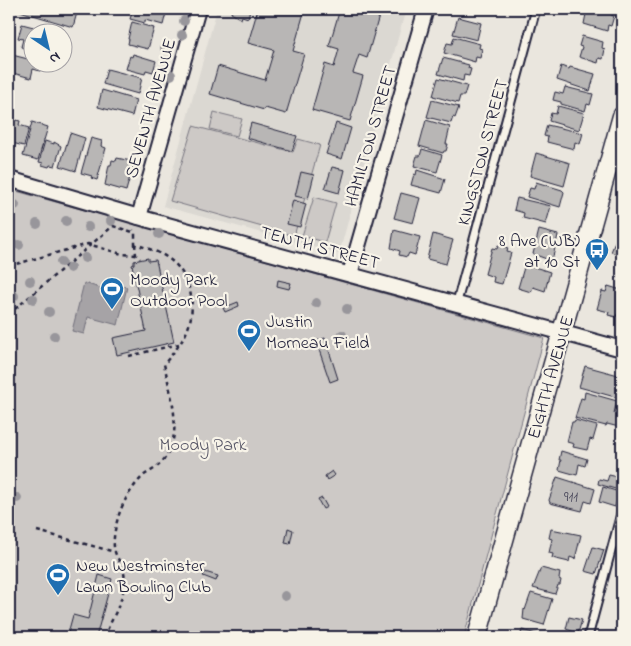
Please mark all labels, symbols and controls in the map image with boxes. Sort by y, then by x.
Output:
north arrow [22,22,72,72]
street label: SEVENTH AVENUE [120,36,184,181]
text: N [45,46,64,69]
street label: HAMILTON STREET [339,63,405,210]
street label: KINGSTON STREET [452,76,516,229]
street label: TENTH STREET [257,221,382,277]
place label: 8 Ave (WB) at 10 St [499,229,580,276]
bus stop icon: 8 Ave (WB) at 10 St [584,237,610,271]
place label: Moody Park Outdoor Pool [130,268,228,315]
sports icon: Moody Park Outdoor Pool [99,276,125,310]
place label: Justin Morneau Field [266,310,369,357]
street label: EIGHTH AVENUE [522,313,582,442]
sports icon: Justin Morneau Field [236,318,262,352]
park label: Moody Park [160,433,247,459]
house number: 911 [564,486,578,508]
place label: New Westminster Lawn Bowling Club [76,554,211,602]
sports icon: New Westminster Lawn Bowling Club [45,562,71,596]

